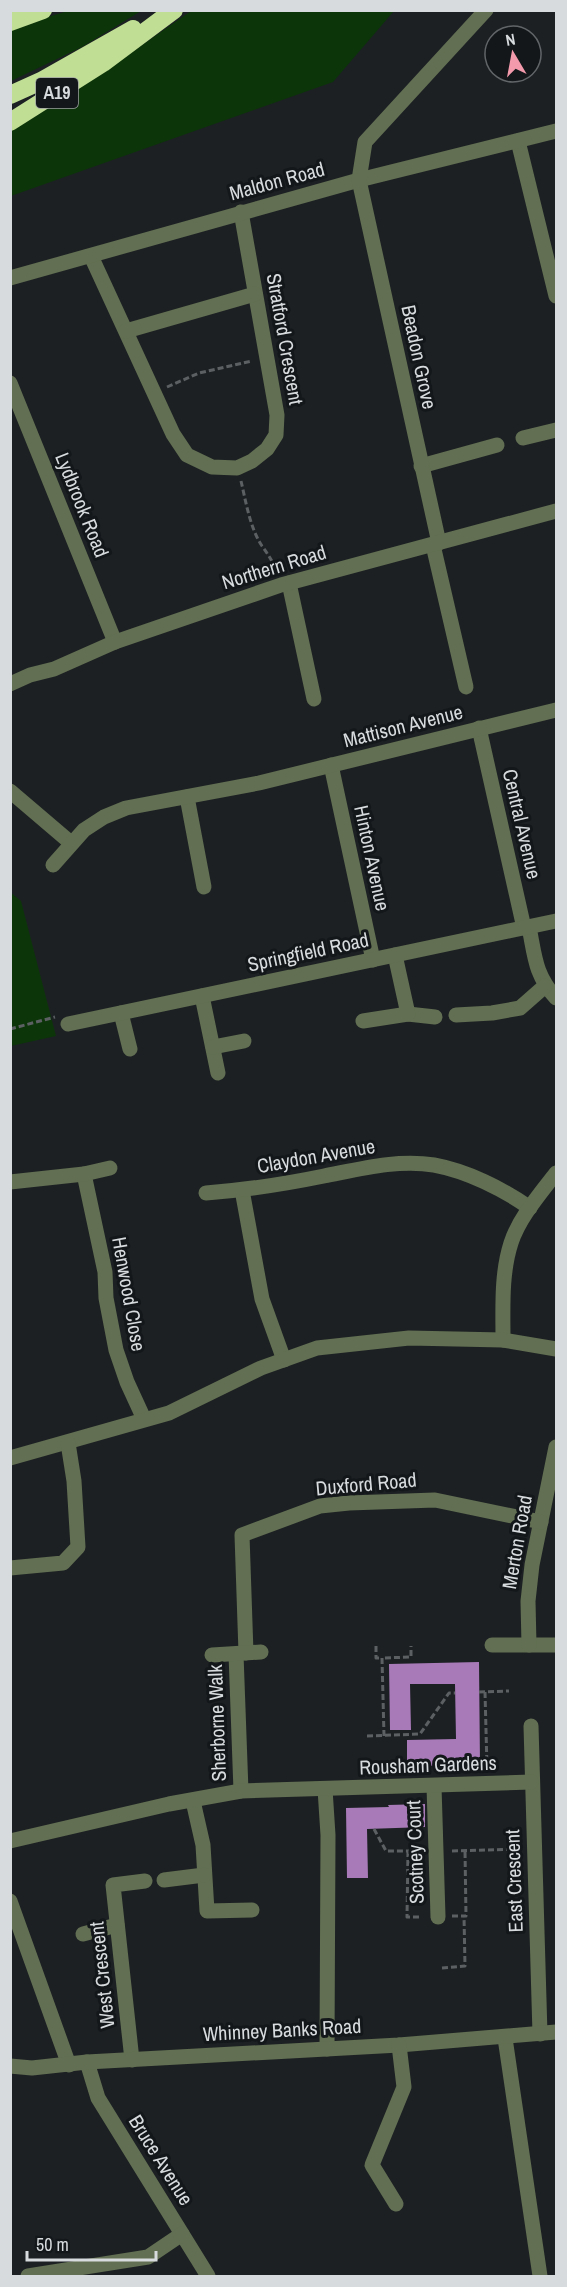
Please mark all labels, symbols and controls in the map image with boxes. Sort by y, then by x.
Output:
north arrow [483,24,543,84]
text: N [504,28,517,51]
road number: A19 [36,78,78,108]
street label: Maldon Road [226,155,327,206]
street label: Stratford Crescent [261,271,310,407]
street label: Beadon Grove [395,302,444,411]
street label: Lydbrook Road [49,448,116,561]
street label: Northern Road [218,538,329,595]
street label: Mattison Avenue [340,698,465,753]
street label: Central Avenue [497,766,548,881]
street label: Hinton Avenue [348,803,397,913]
street label: Springfield Road [245,926,371,978]
street label: Claydon Avenue [255,1132,377,1179]
street label: Henwood Close [106,1235,153,1353]
street label: Duxford Road [314,1466,418,1501]
street label: Merton Road [495,1493,538,1591]
street label: Sherborne Walk [201,1663,232,1782]
street label: Rousham Gardens [359,1749,497,1780]
street label: Scotney Court [399,1799,430,1904]
street label: East Crescent [498,1829,529,1933]
street label: West Crescent [82,1920,121,2030]
street label: Whinney Banks Road [202,2012,362,2047]
street label: Bruce Avenue [123,2109,200,2210]
scale bar [27,2224,156,2262]
text: 50 m [36,2232,69,2257]

